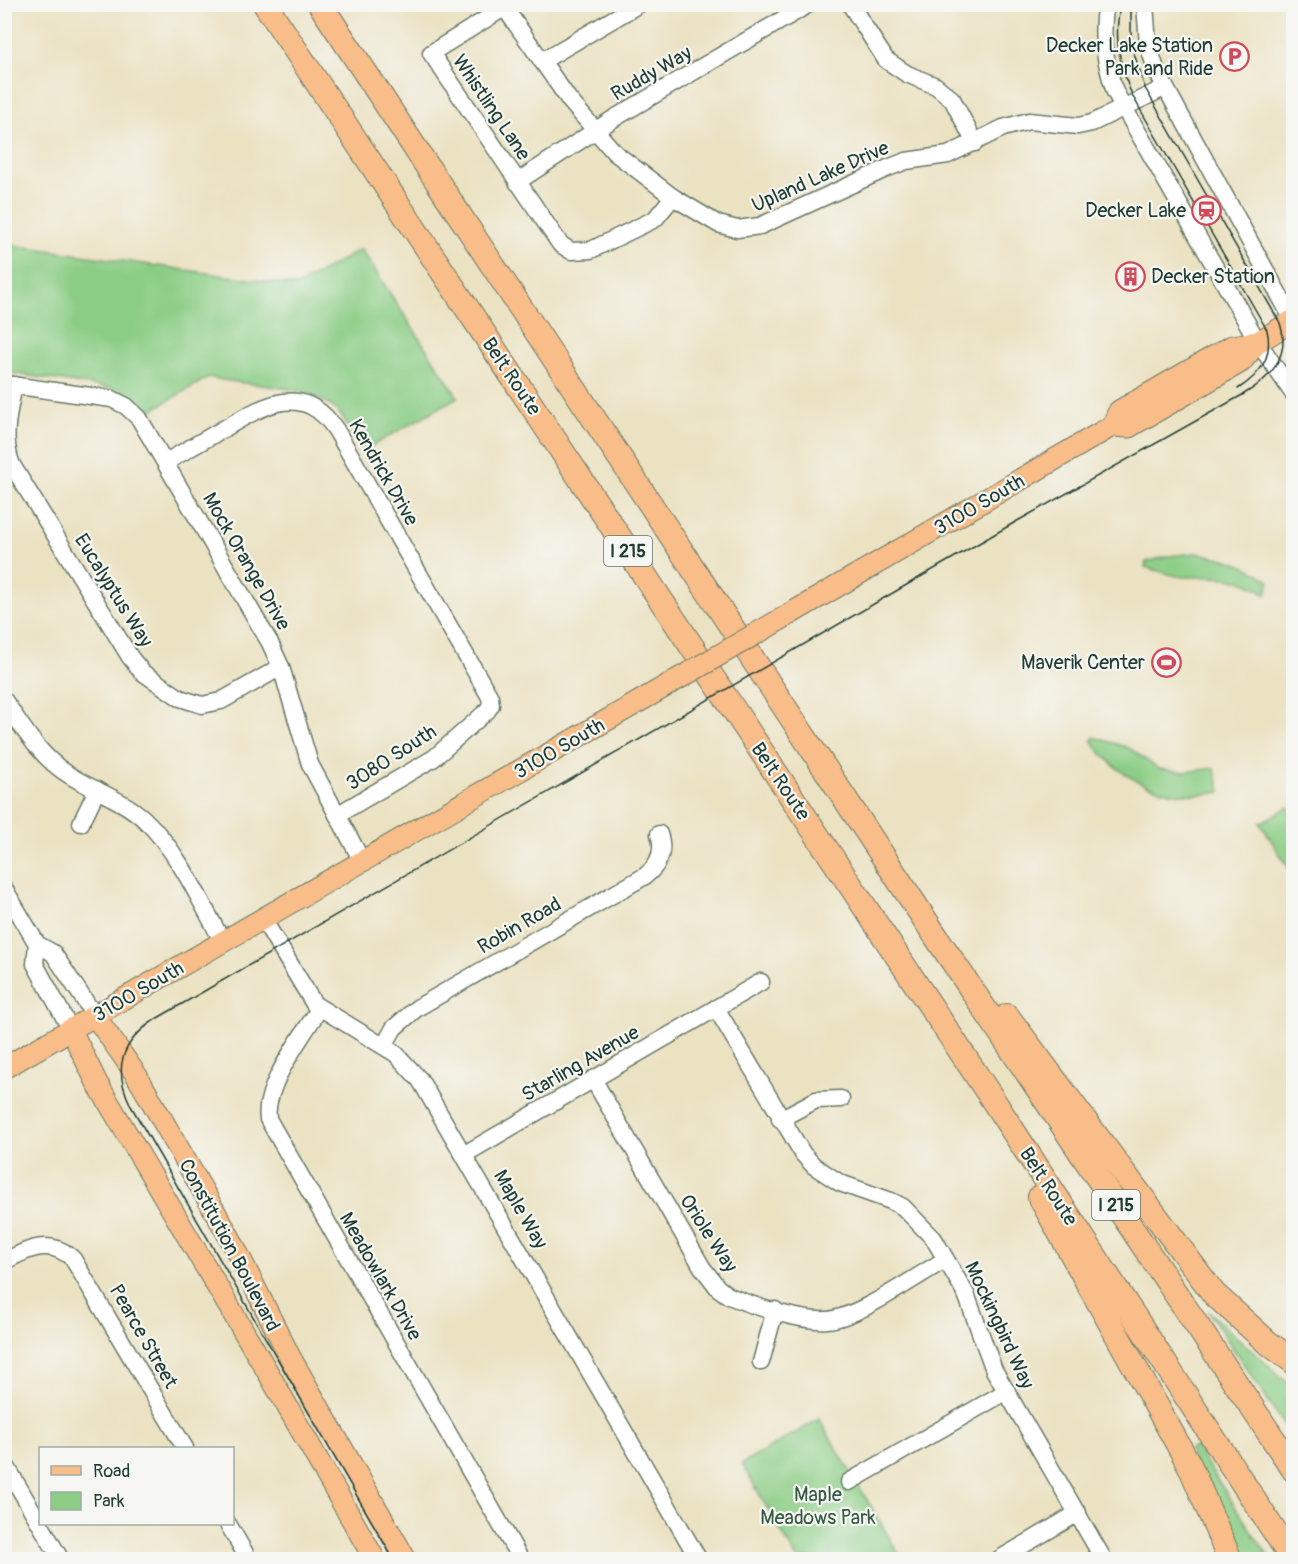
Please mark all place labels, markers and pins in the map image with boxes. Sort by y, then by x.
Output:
place label: Decker Lake Station Park and Ride [1046,33,1213,81]
parking icon: Decker Lake Station Park and Ride [1218,40,1250,72]
station icon: Decker Lake [1191,194,1223,226]
place label: Decker Lake [1085,198,1186,223]
building icon: Decker Station [1114,260,1146,292]
place label: Decker Station [1151,264,1275,289]
sports icon: Maverik Center [1150,646,1182,678]
place label: Maverik Center [1021,650,1145,675]

